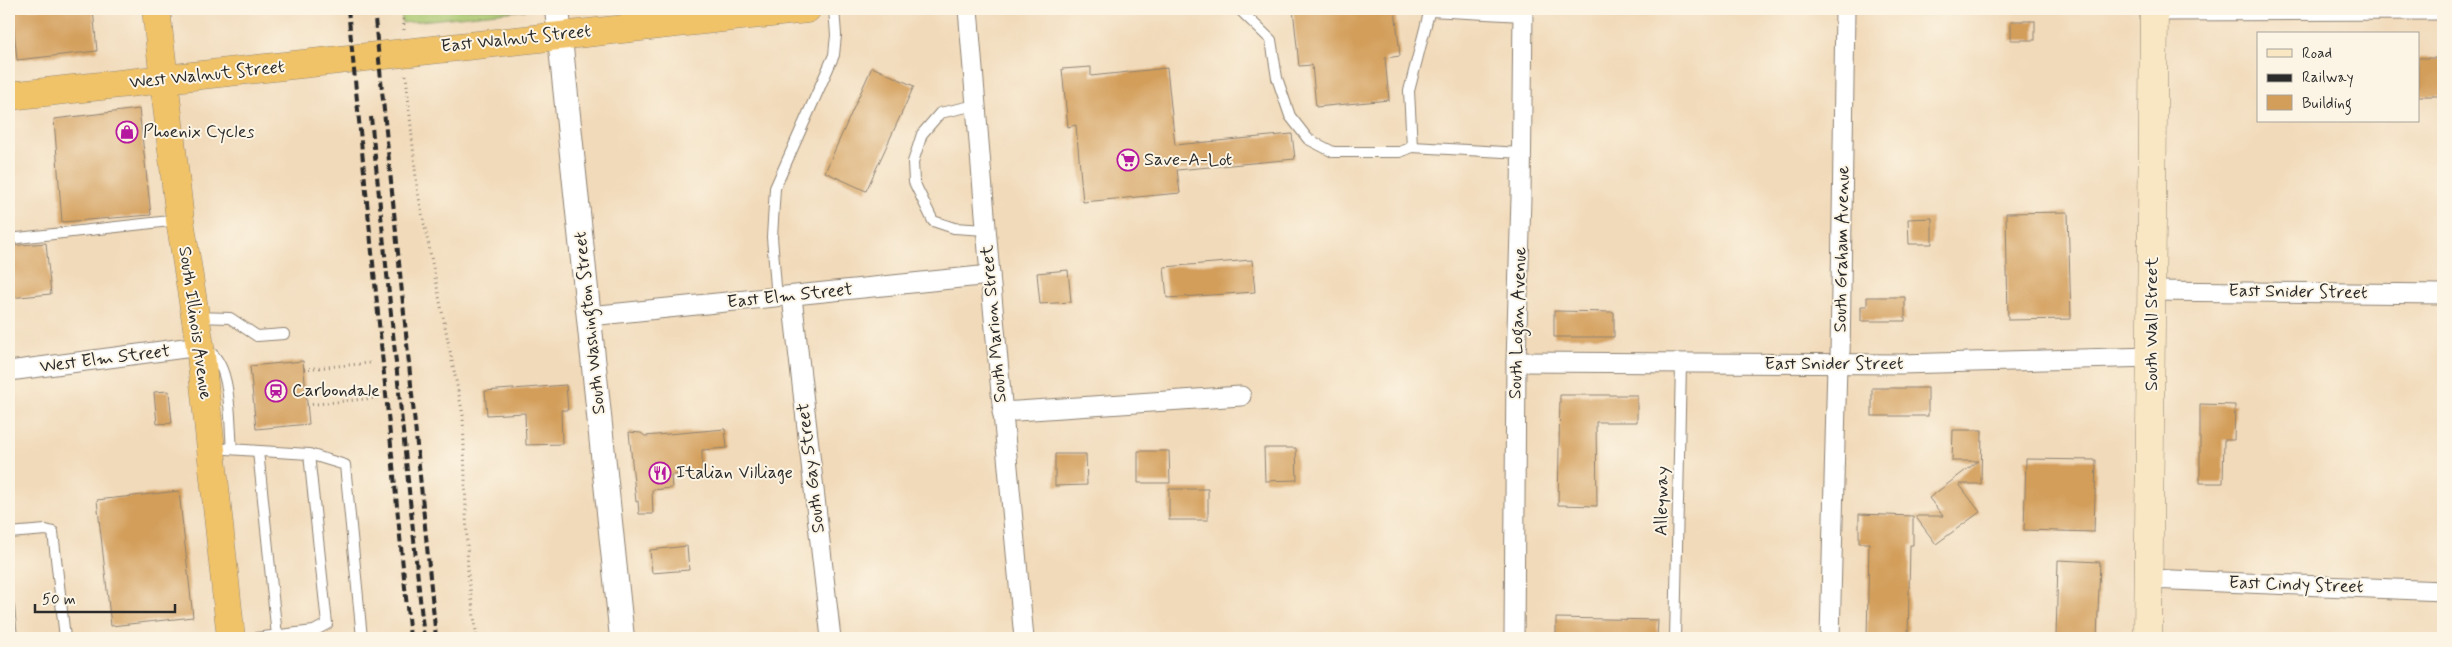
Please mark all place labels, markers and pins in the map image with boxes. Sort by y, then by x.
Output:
shop icon: Phoenix Cycles [115,120,139,144]
place label: Phoenix Cycles [143,120,255,144]
supermarket icon: Save-A-Lot [1116,148,1140,172]
place label: Save-A-Lot [1144,148,1233,172]
station icon: Carbondale [264,379,288,403]
place label: Carbondale [292,379,380,403]
restaurant icon: Italian Villiage [648,461,672,485]
place label: Italian Villiage [676,461,793,485]

